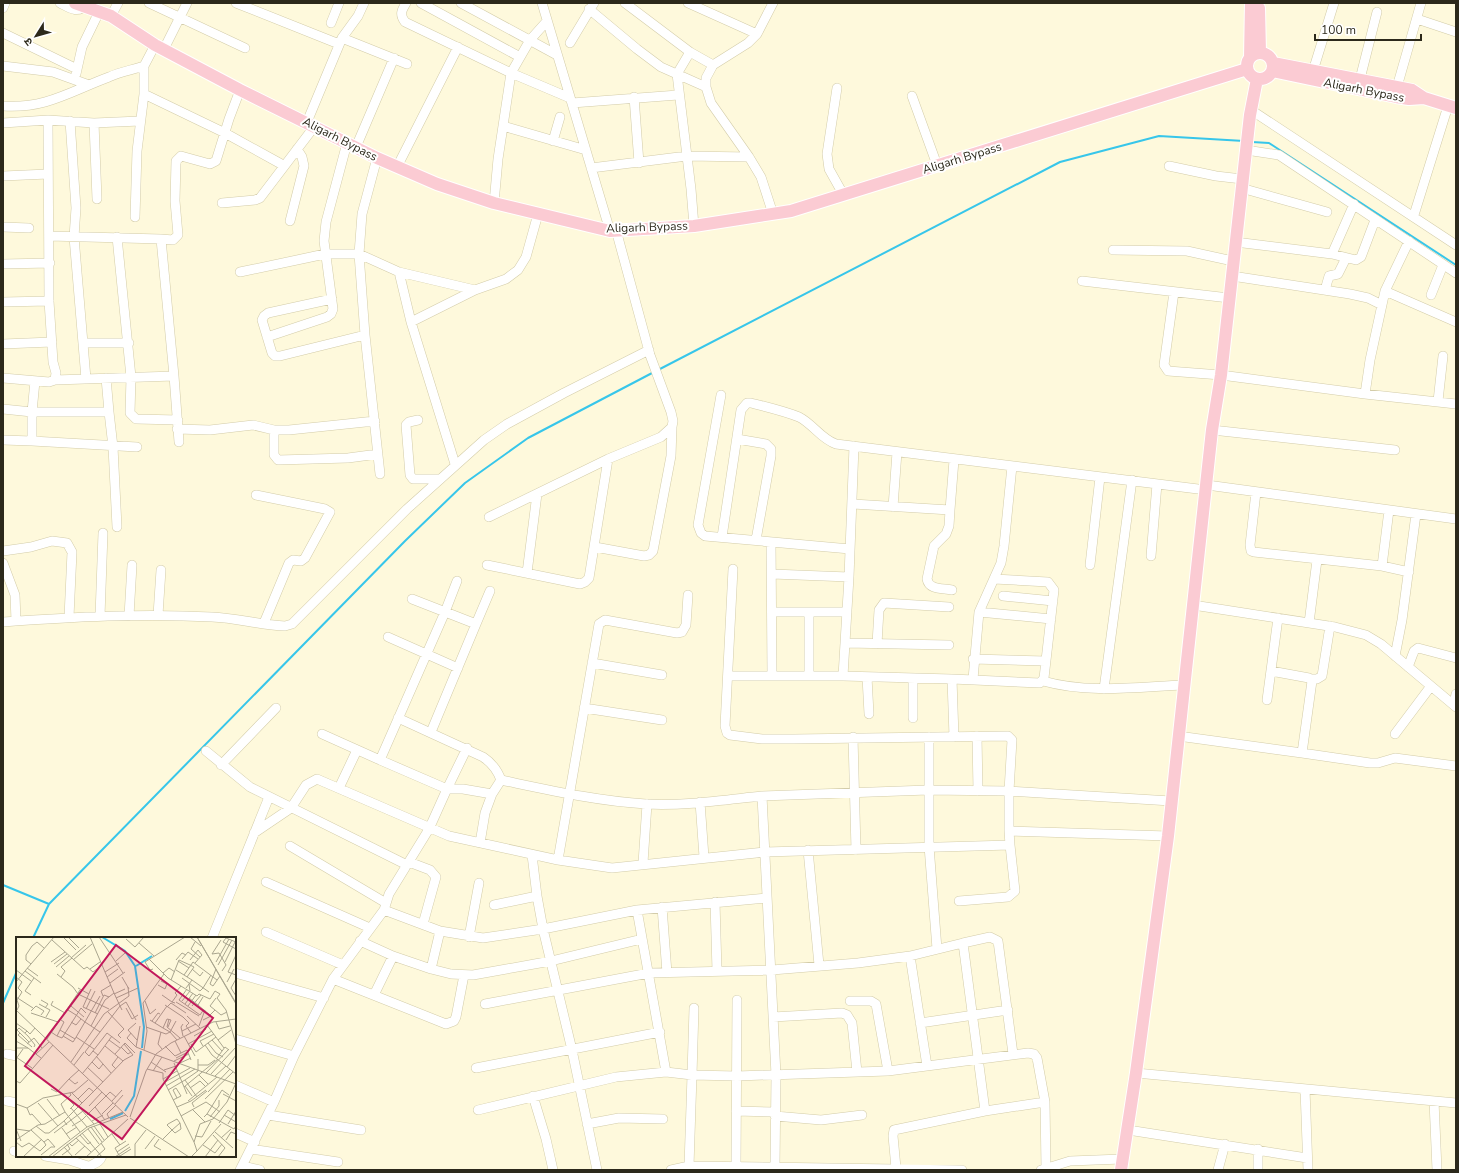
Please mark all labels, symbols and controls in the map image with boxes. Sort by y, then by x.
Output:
north arrow [16,16,56,56]
scale bar [1315,16,1421,42]
text: 100 m [1321,22,1356,38]
text: उ [20,34,36,49]
street label: Aligarh Bypass [1322,74,1406,106]
street label: Aligarh Bypass [300,113,380,165]
street label: Aligarh Bypass [921,138,1004,178]
street label: Aligarh Bypass [606,218,688,236]
inset map [16,937,236,1157]

